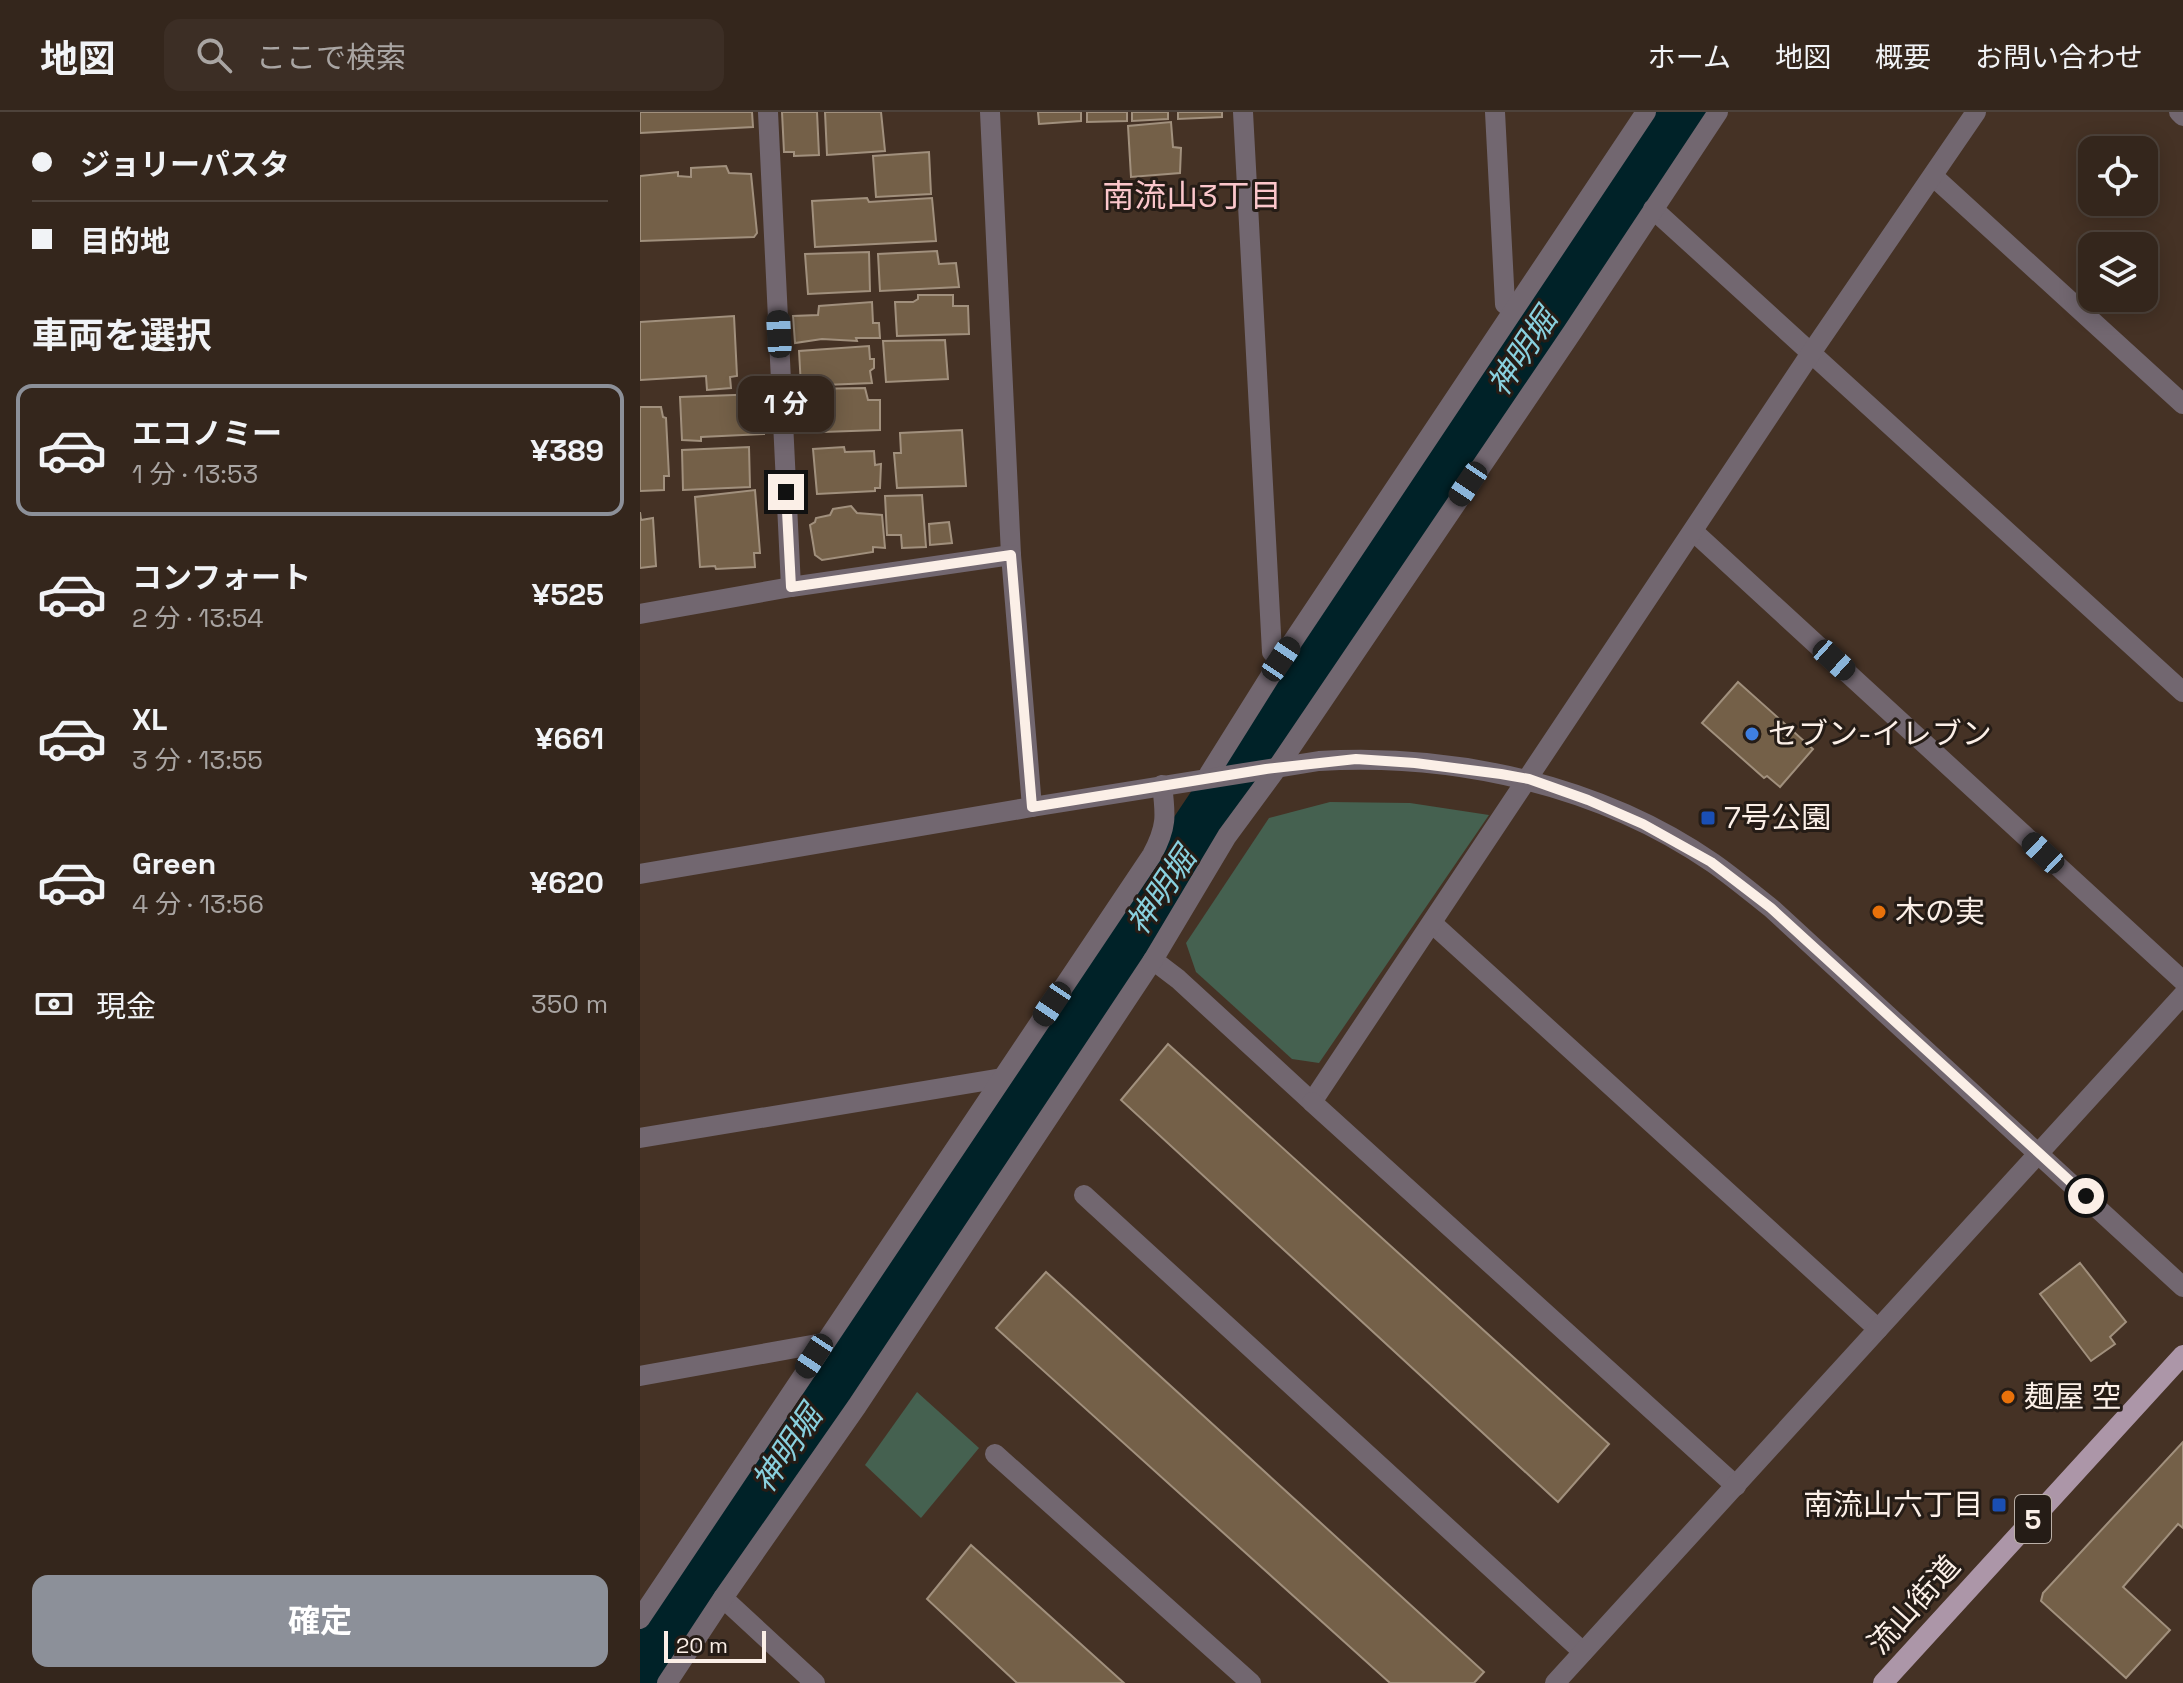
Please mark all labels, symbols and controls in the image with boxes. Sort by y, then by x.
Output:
search box [164,19,724,91]
icon: search [192,33,236,77]
text: 地図 [40,35,116,83]
text: ここで検索 [256,38,406,77]
text: ホーム [1648,39,1731,75]
text: 地図 [1775,39,1831,75]
text: 概要 [1875,39,1931,75]
text: お問い合わせ [1975,39,2143,75]
map controls [2078,136,2158,312]
button: locate [2078,136,2158,216]
text: ジョリーパスタ [80,145,290,184]
district label: 南流山3丁目 [1102,176,1282,216]
text: 目的地 [80,222,170,261]
button: layers [2078,232,2158,312]
water label: 神明堀 [1479,297,1568,403]
car [766,309,792,359]
text: 車両を選択 [32,313,212,359]
callout: 1 分 [738,376,834,432]
text: 1 分 [764,387,808,421]
icon: car [36,414,108,486]
text: エコノミー [132,414,282,453]
text: ¥389 [531,431,604,470]
text: 1 分 · 13:53 [132,457,258,491]
car [1445,457,1491,511]
route end [768,474,804,510]
icon: car [36,558,108,630]
text: コンフォート [132,558,311,597]
text: ¥525 [532,575,604,614]
text: 2 分 · 13:54 [132,601,264,635]
car [1258,632,1304,686]
car [1808,635,1860,685]
text: XL [132,700,168,739]
icon: car [36,702,108,774]
place label: セブン-イレブン [1768,714,1992,753]
text: ¥661 [535,719,604,758]
marker: セブン-イレブン [1743,725,1761,743]
text: 3 分 · 13:55 [132,743,263,777]
place label: 7号公園 [1724,798,1831,837]
marker: 7号公園 [1699,809,1717,827]
car [2017,828,2069,878]
water label: 神明堀 [1118,836,1207,942]
text: Green [132,844,216,883]
icon: car [36,846,108,918]
text: ¥620 [530,863,604,902]
text: 4 分 · 13:56 [132,887,264,921]
place label: 木の実 [1895,892,1985,931]
marker: 木の実 [1870,903,1888,921]
car [1029,977,1075,1031]
icon: cash [32,982,76,1026]
text: 現金 [96,987,156,1026]
text: 350 m [531,987,608,1021]
route start [2068,1178,2104,1214]
car [791,1329,837,1383]
place label: 麺屋 空 [2024,1377,2122,1416]
marker: 麺屋 空 [1999,1388,2017,1406]
water label: 神明堀 [744,1394,833,1500]
place label: 南流山六丁目 [1803,1485,1983,1524]
road number: 5 [2015,1495,2051,1543]
marker: 南流山六丁目 [1990,1496,2008,1514]
street label: 流山街道 [1859,1547,1968,1662]
button: 確定 [32,1575,608,1667]
scale bar [664,1627,766,1663]
text: 20 m [676,1631,728,1659]

